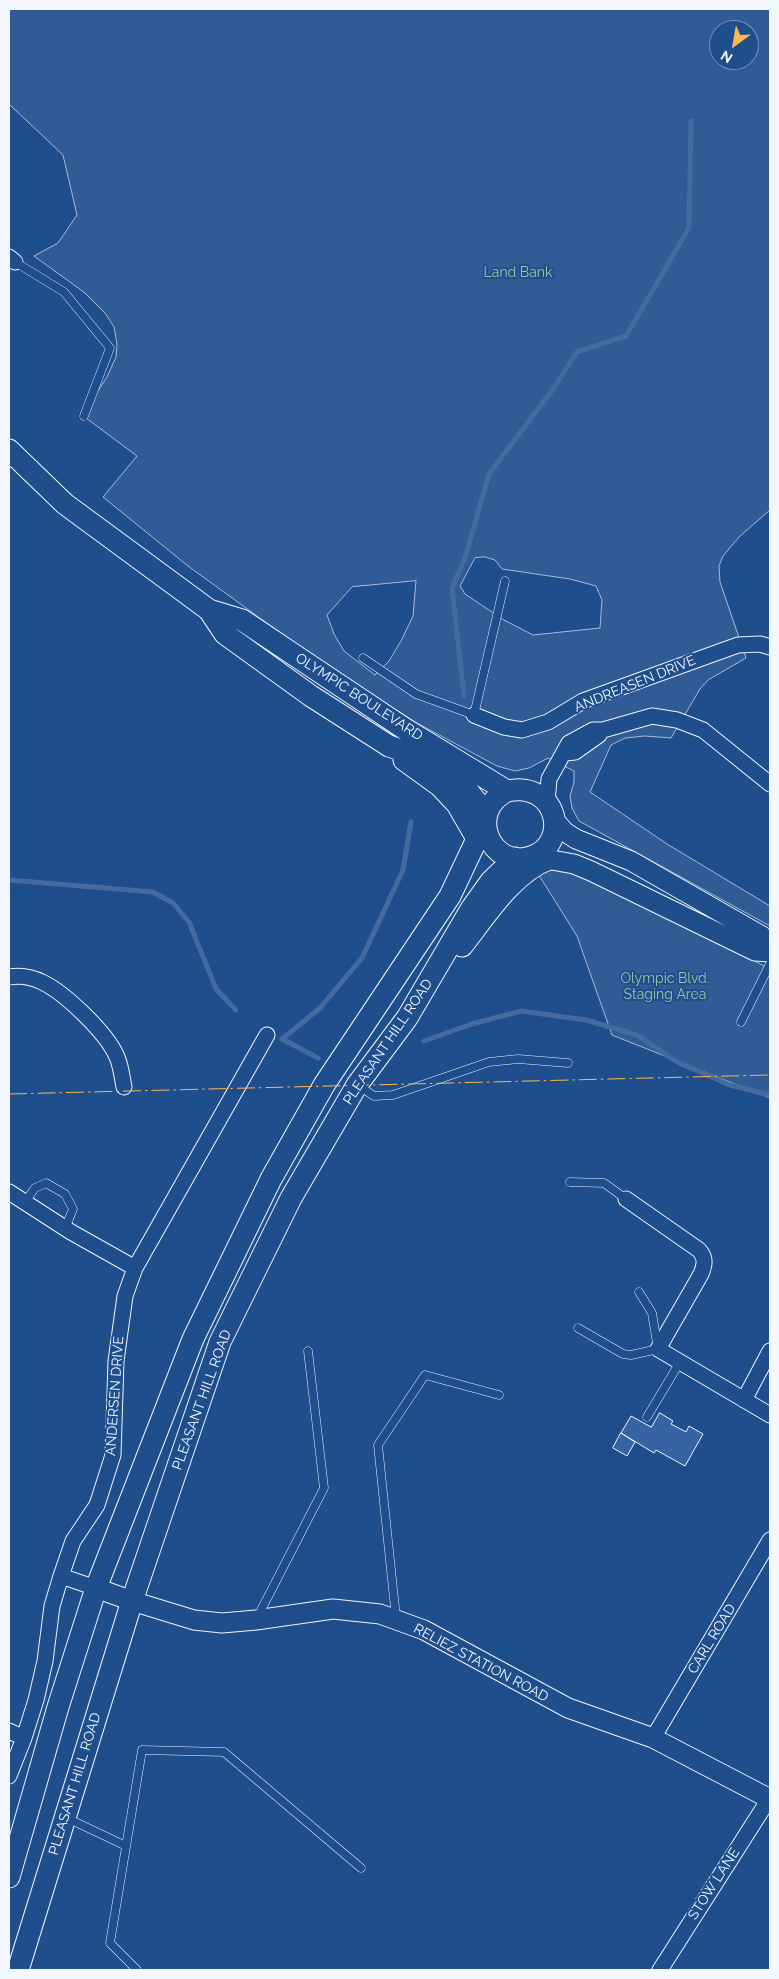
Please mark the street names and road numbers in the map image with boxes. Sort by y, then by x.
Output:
street label: OLYMPIC BOULEVARD [292,650,426,744]
street label: ANDREASEN DRIVE [572,652,698,716]
street label: PLEASANT HILL ROAD [340,976,436,1108]
street label: PLEASANT HILL ROAD [169,1328,235,1472]
street label: ANDERSEN DRIVE [102,1336,128,1456]
street label: CARL ROAD [685,1601,739,1677]
street label: RELIEZ STATION ROAD [411,1620,551,1706]
street label: PLEASANT HILL ROAD [45,1711,105,1857]
street label: STOW LANE [685,1845,743,1923]

